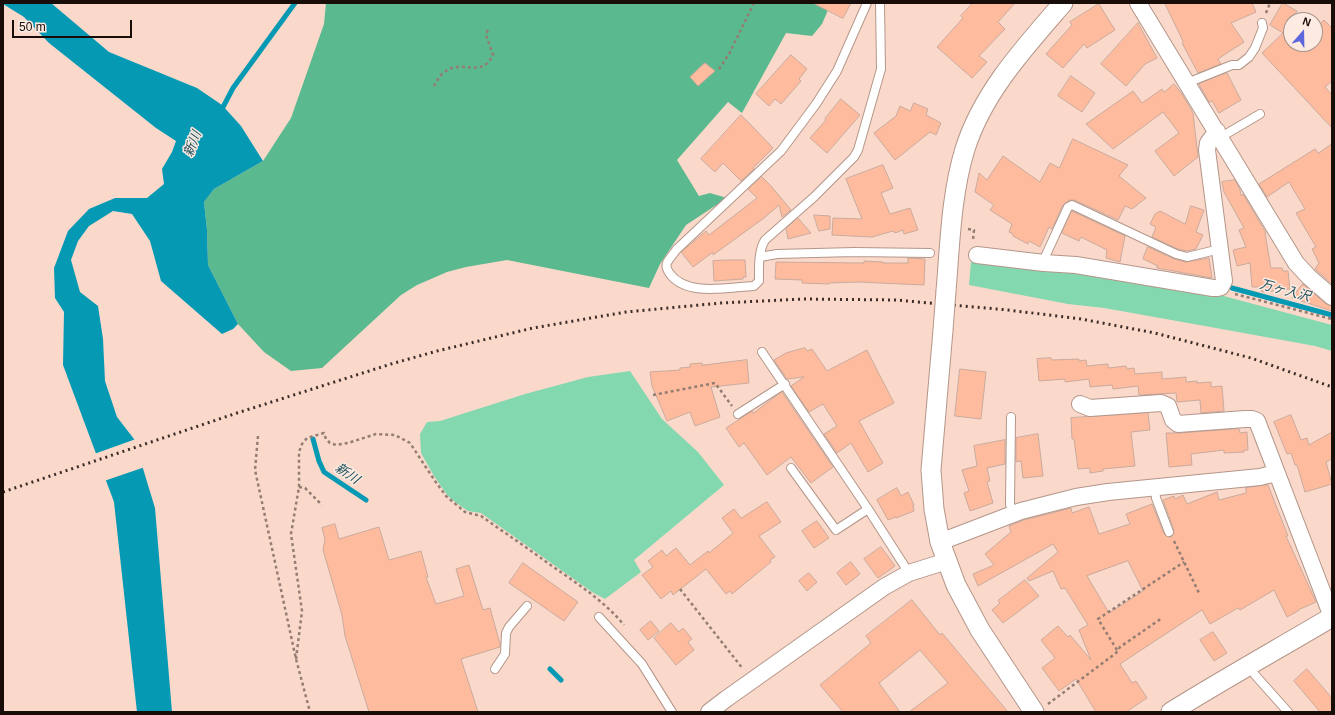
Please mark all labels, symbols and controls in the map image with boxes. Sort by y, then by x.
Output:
scale bar [14,12,134,38]
north arrow [1283,12,1323,52]
text: N [1301,15,1313,29]
text: 50 m [19,20,46,34]
water label: 新川 [181,129,205,159]
water label: 万ヶ入沢 [1258,277,1312,305]
water label: 新川 [332,460,362,488]

